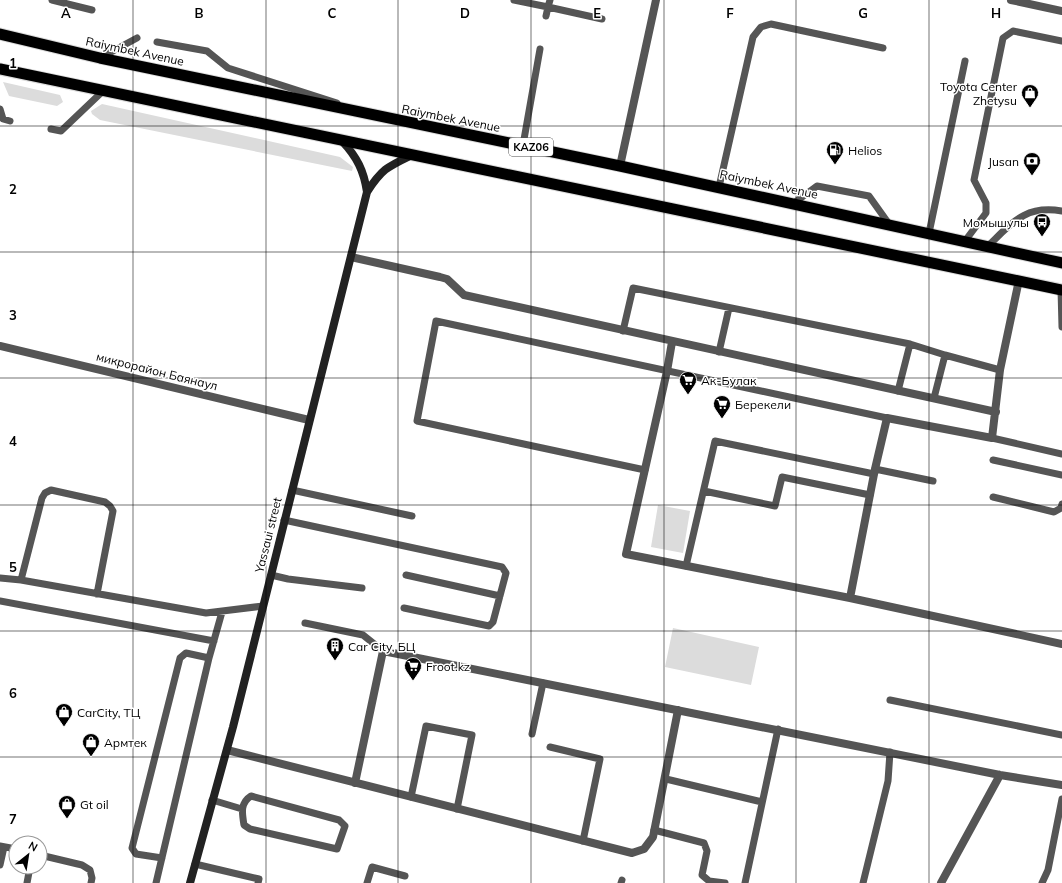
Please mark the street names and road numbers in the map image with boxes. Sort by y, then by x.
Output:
street label: Raiymbek Avenue [84,33,186,69]
street label: Raiymbek Avenue [400,101,502,135]
road number: KАZ06 [509,138,553,156]
street label: Raiymbek Avenue [718,166,820,202]
street label: микрорайон Баянаул [95,349,219,393]
street label: Yassaui street [251,496,285,575]

